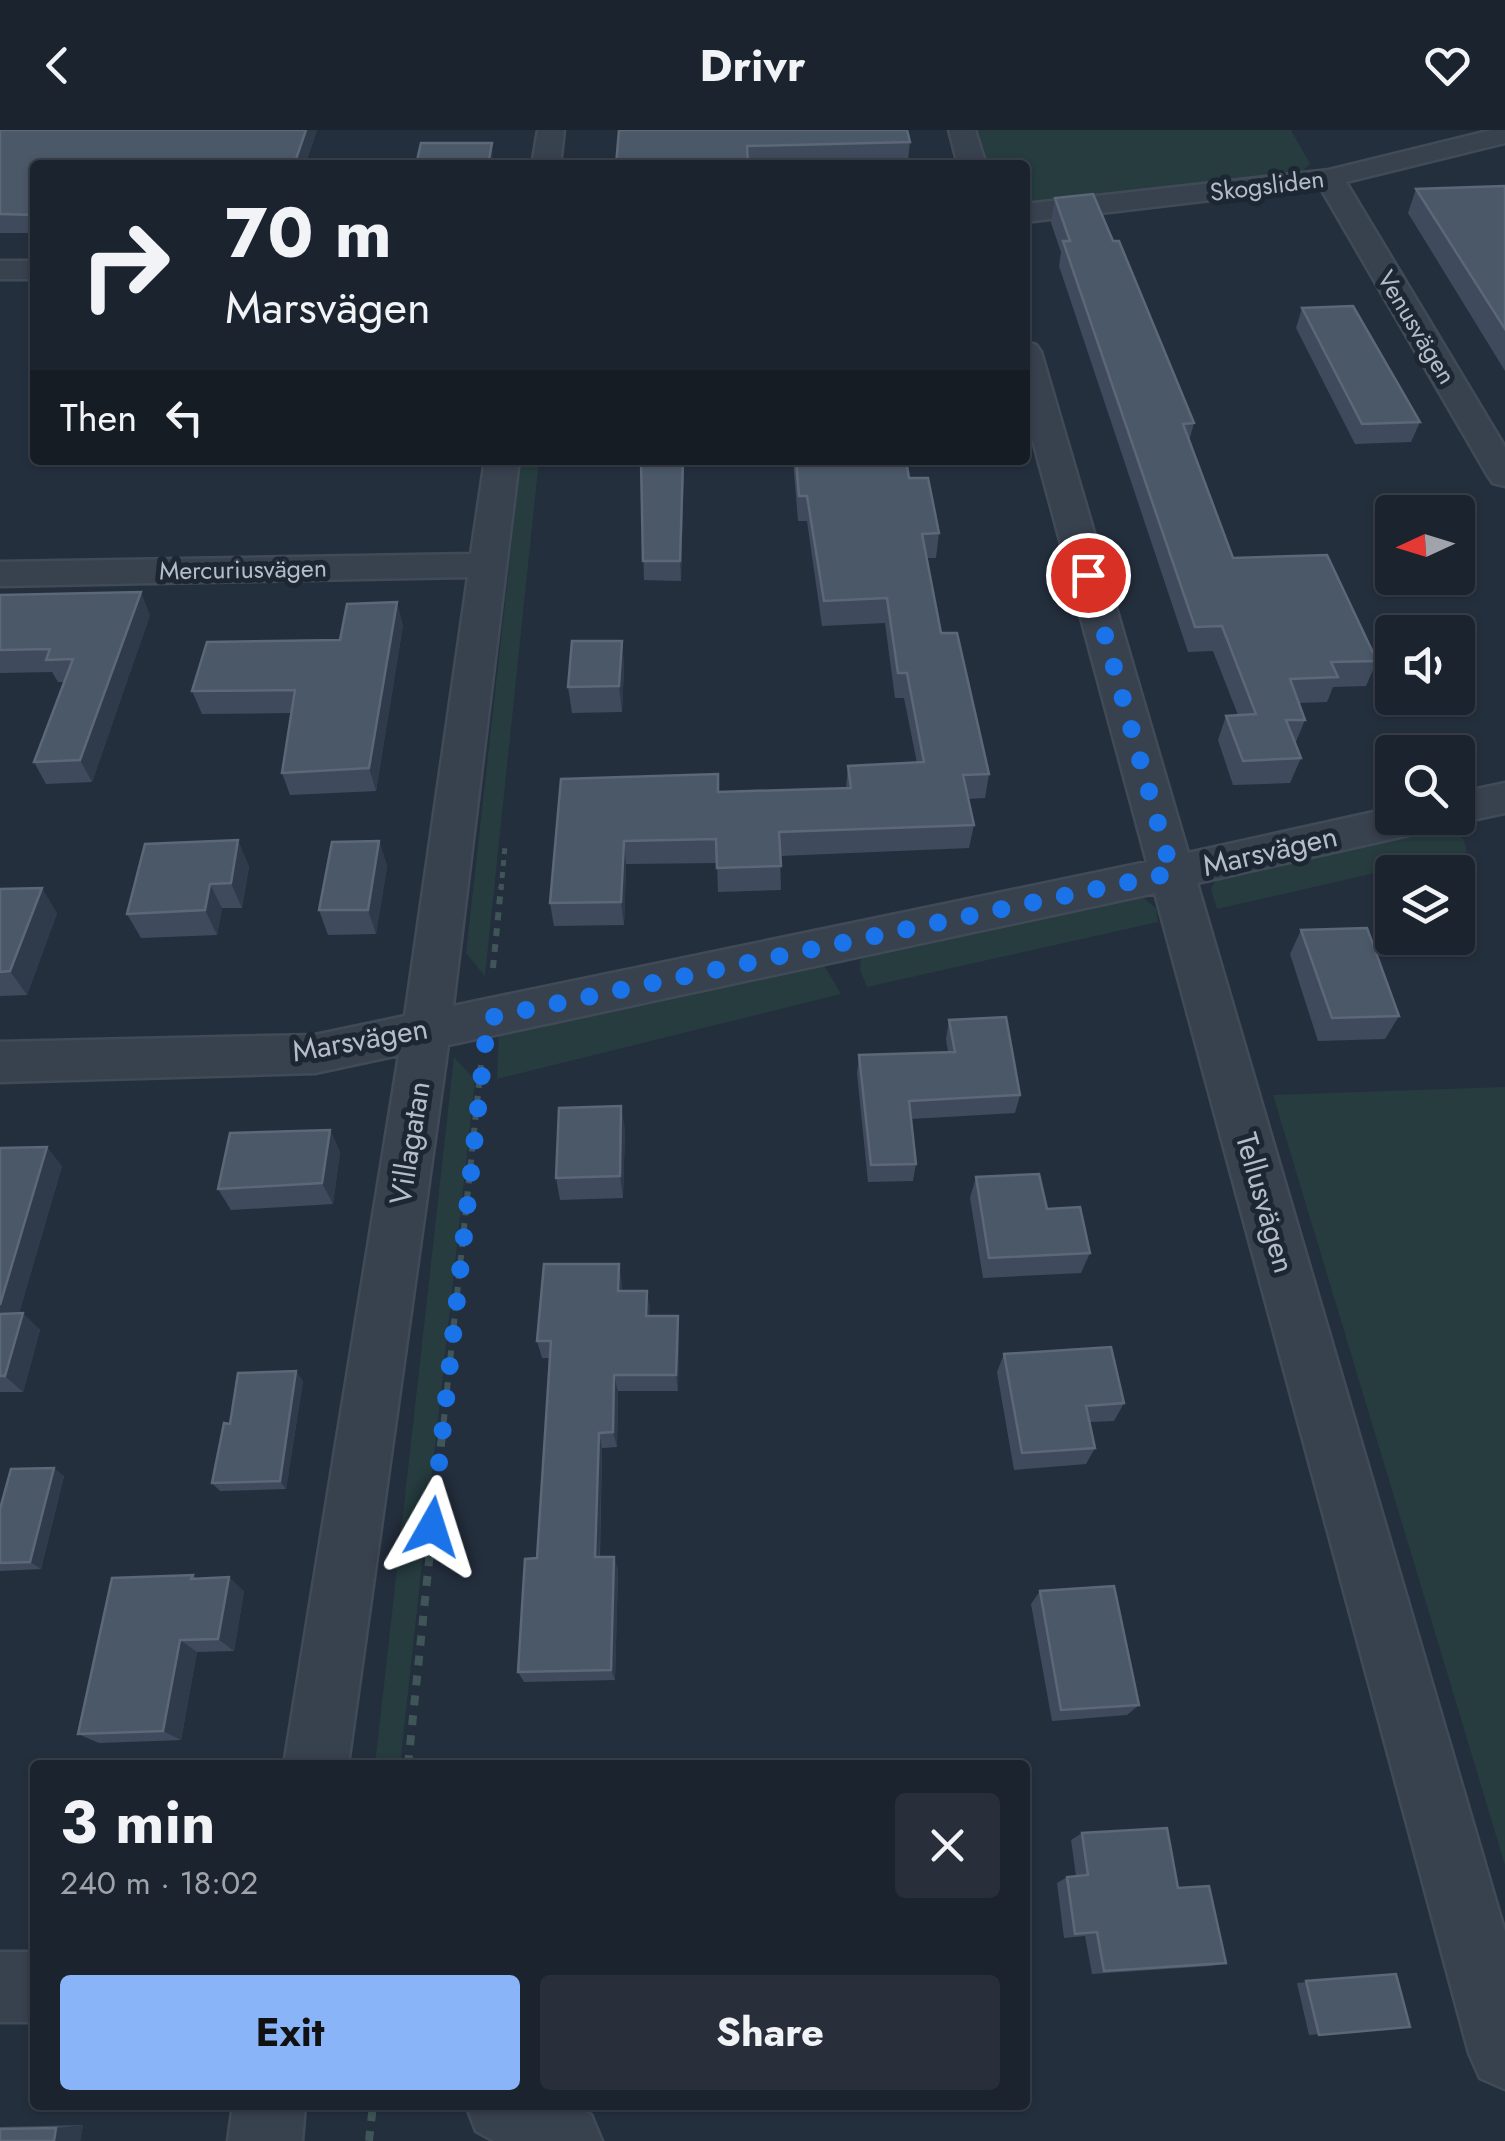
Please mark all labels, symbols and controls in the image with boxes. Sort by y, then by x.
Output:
text: Drivr [699,33,806,98]
icon: back [30,38,85,93]
icon: heart [1420,38,1475,93]
street label: Skogsliden [1208,160,1326,210]
text: 70 m [225,182,392,283]
icon: right [60,200,190,330]
street label: Venusvägen [1369,263,1465,391]
text: Marsvägen [225,275,431,340]
text: Then [60,390,137,445]
icon: left [157,390,212,445]
north arrow [1375,495,1475,595]
map controls [1375,495,1475,955]
pin [1046,533,1131,618]
icon: arrive [1061,548,1116,603]
street label: Mercuriusvägen [159,550,327,588]
button: sound [1375,615,1475,715]
button: search [1375,735,1475,835]
street label: Marsvägen [1198,814,1341,887]
button: layers [1375,855,1475,955]
street label: Marsvägen [289,1006,431,1073]
street label: Villagatan [379,1078,440,1208]
street label: Tellusvägen [1225,1128,1306,1278]
position arrow [380,1475,484,1579]
text: 3 min [60,1779,216,1866]
button: close [895,1793,1000,1898]
text: 240 m · 18:02 [60,1860,258,1906]
button: Exit [60,1975,520,2090]
button: Share [540,1975,1000,2090]

